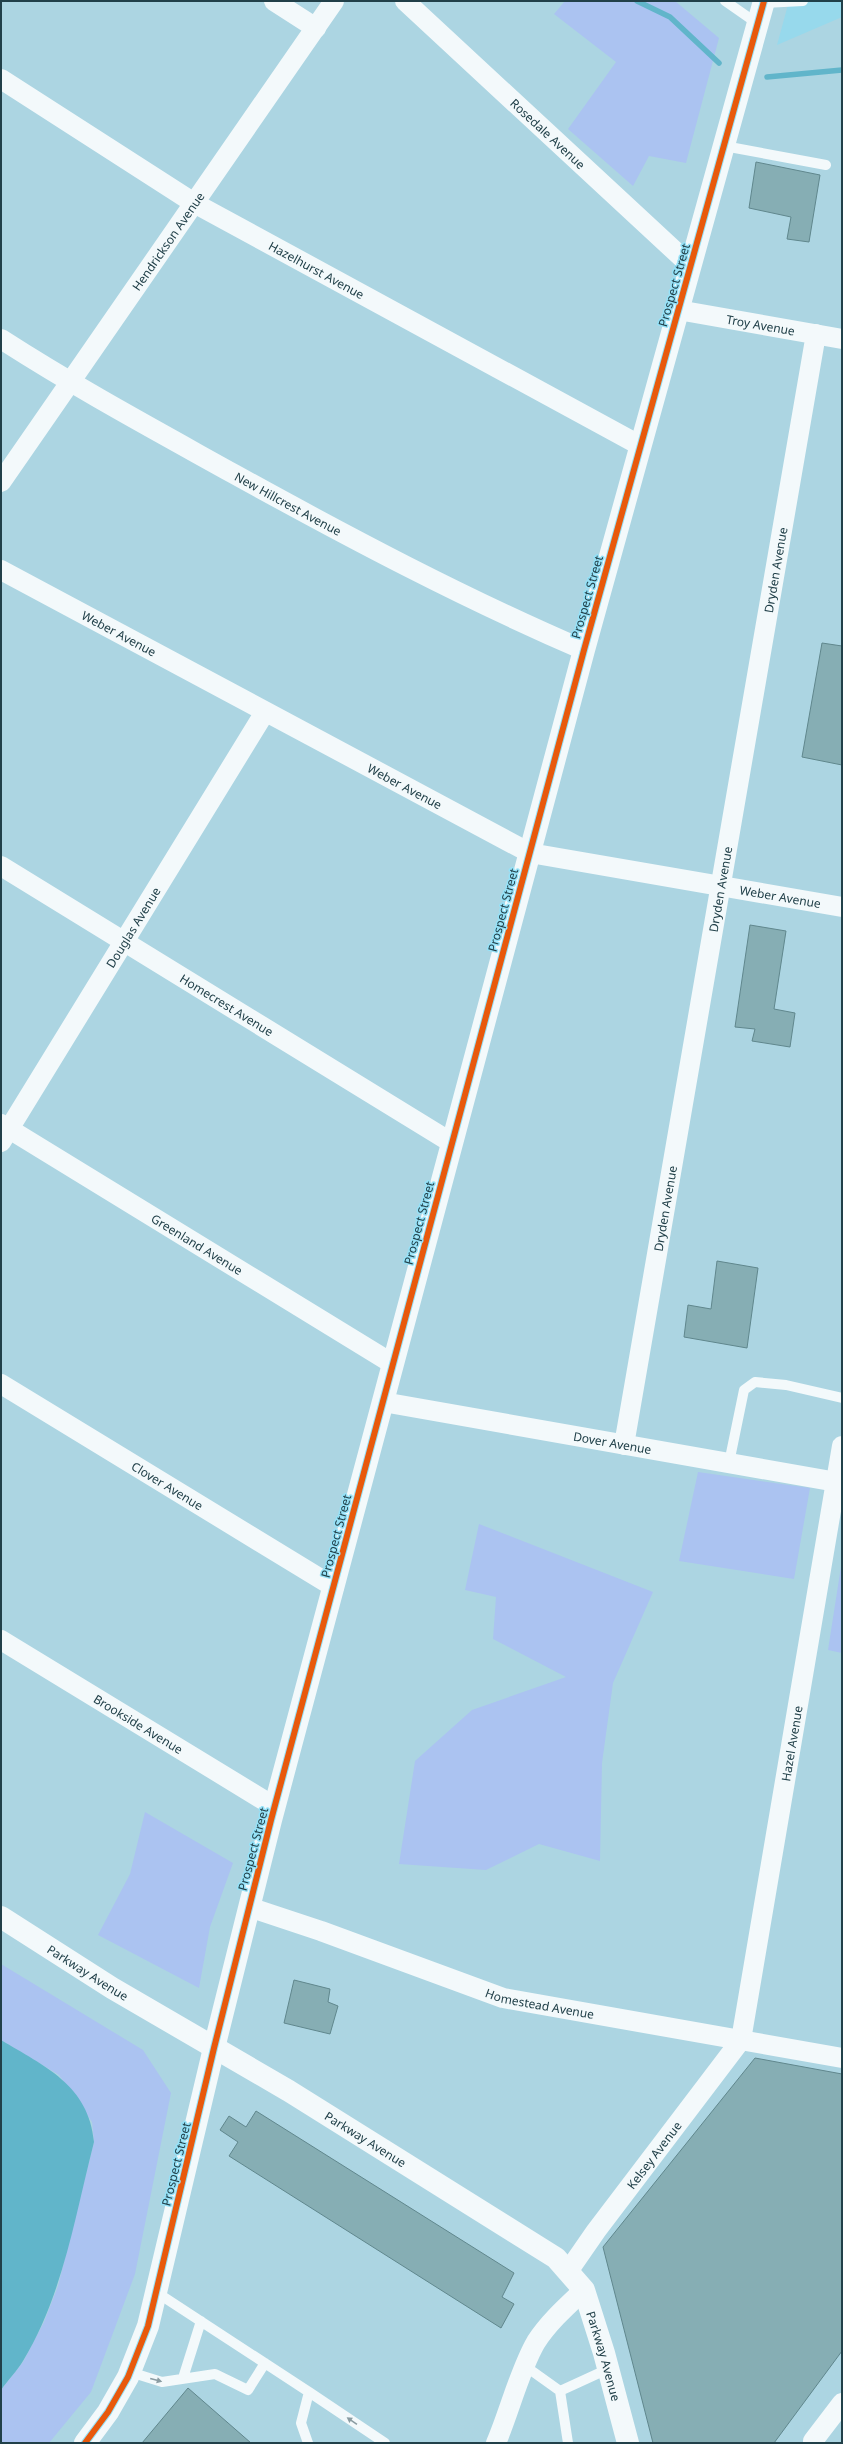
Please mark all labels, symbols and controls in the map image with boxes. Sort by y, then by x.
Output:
street label: Rosedale Avenue [507,94,589,173]
street label: Hendrickson Avenue [128,188,208,294]
street label: Hazelhurst Avenue [266,237,368,303]
street label: Prospect Street [654,241,694,329]
street label: Troy Avenue [725,310,797,339]
street label: New Hillcrest Avenue [232,468,345,539]
street label: Dryden Avenue [759,526,791,614]
street label: Prospect Street [567,553,607,641]
street label: Weber Avenue [79,606,160,660]
street label: Weber Avenue [365,759,445,813]
street label: Dryden Avenue [704,845,736,933]
street label: Prospect Street [484,866,522,954]
street label: Weber Avenue [738,881,822,912]
street label: Douglas Avenue [102,884,164,971]
street label: Homecrest Avenue [177,969,277,1040]
street label: Dryden Avenue [649,1164,681,1253]
street label: Prospect Street [400,1179,438,1267]
street label: Greenland Avenue [148,1210,246,1279]
street label: Dover Avenue [572,1427,653,1458]
street label: Clover Avenue [129,1457,207,1514]
street label: Prospect Street [317,1492,355,1580]
street label: Brookside Avenue [91,1690,187,1758]
street label: Hazel Avenue [777,1704,806,1783]
street label: Prospect Street [234,1805,272,1893]
street label: Parkway Avenue [44,1940,132,2004]
street label: Homestead Avenue [483,1984,596,2023]
street label: Parkway Avenue [322,2107,410,2171]
street label: Kelsey Avenue [623,2117,685,2192]
street label: Prospect Street [157,2120,195,2208]
street label: Parkway Avenue [583,2309,625,2403]
one-way arrow [151,2377,163,2383]
one-way arrow [347,2417,358,2425]

